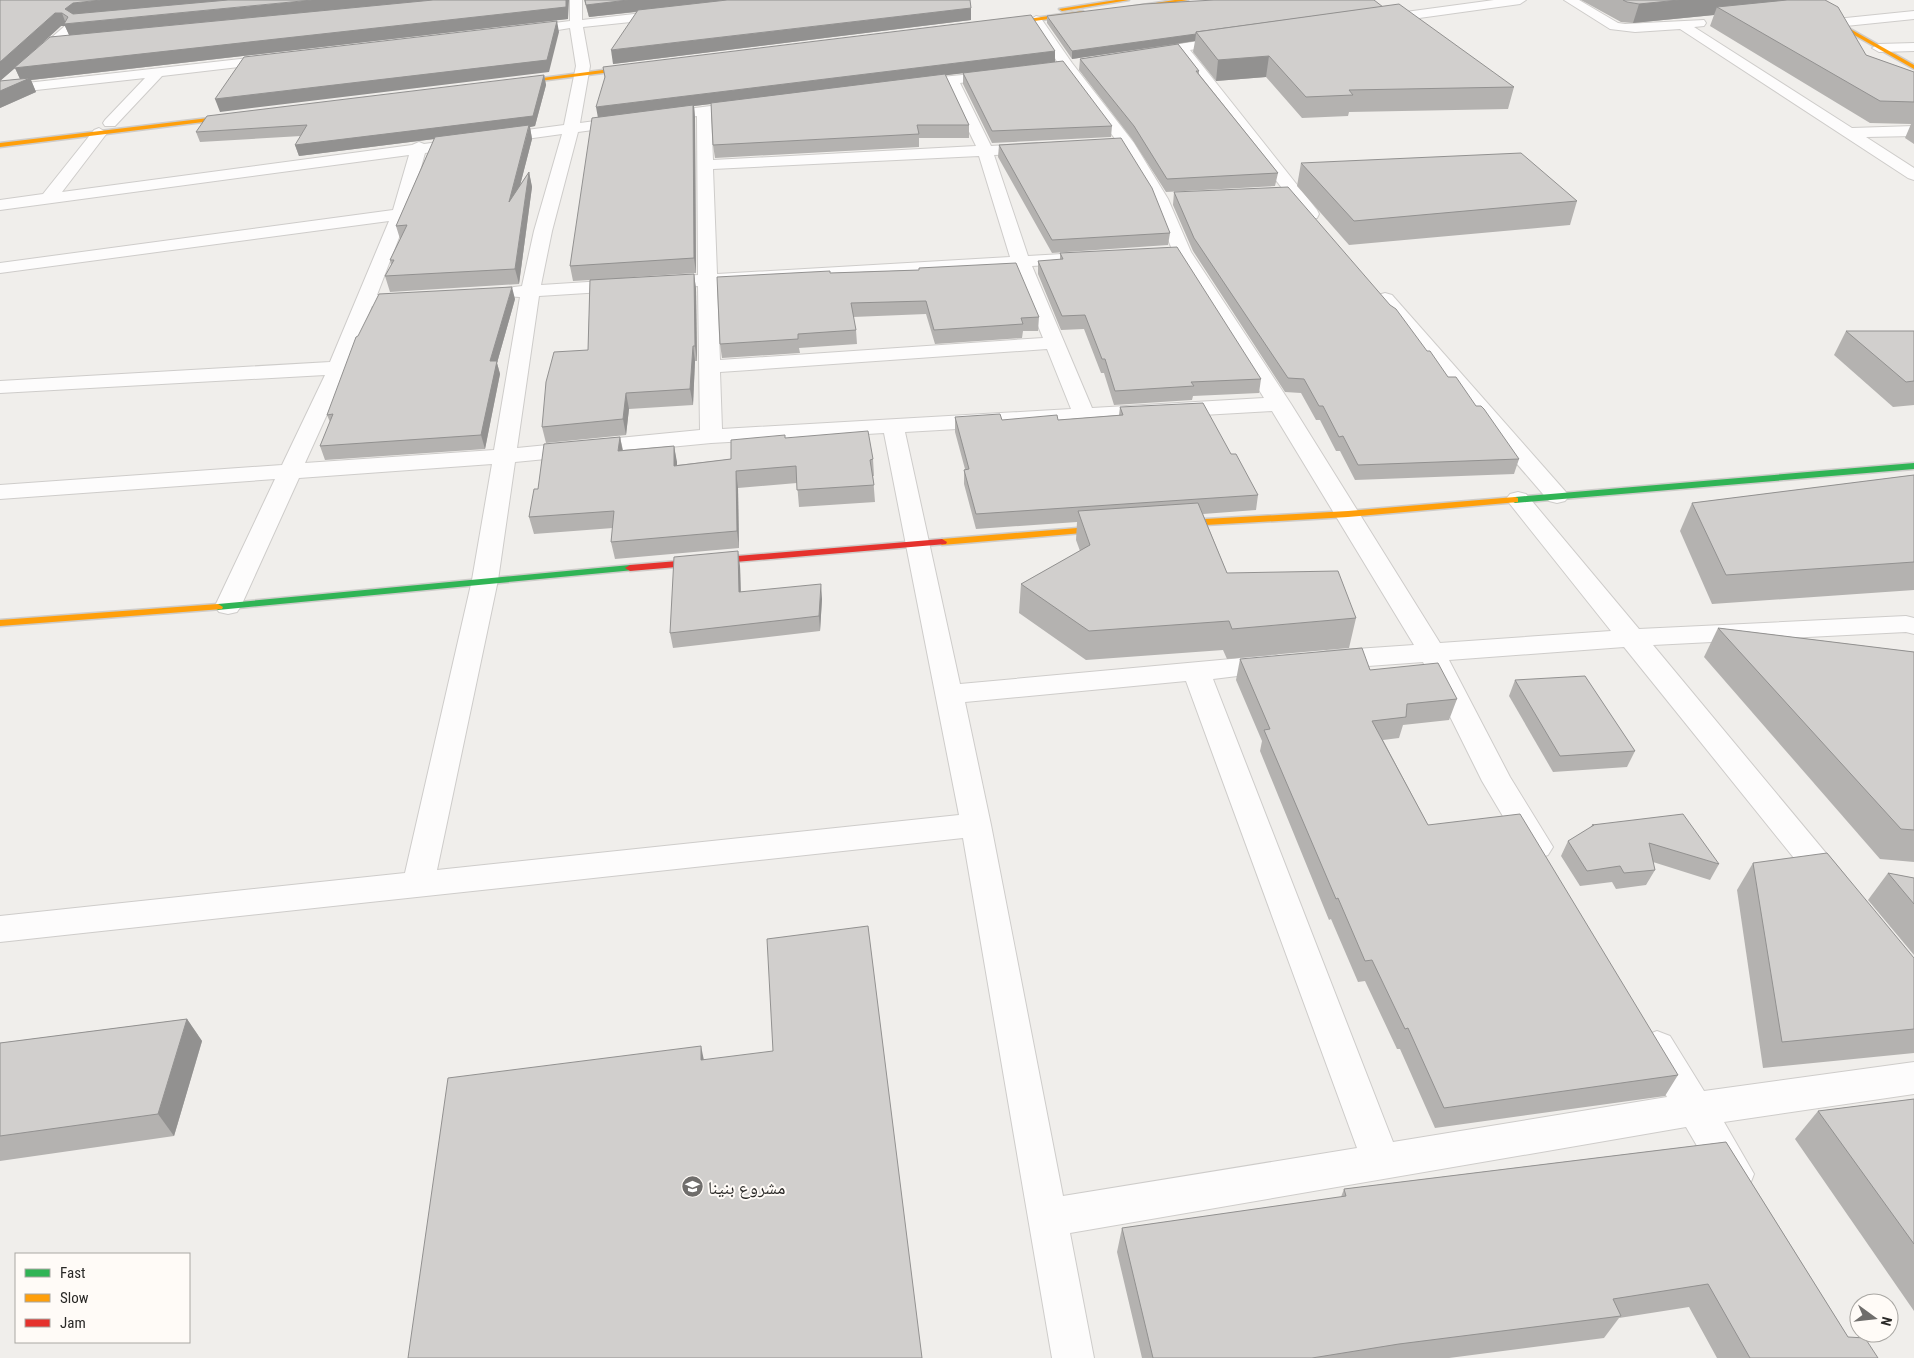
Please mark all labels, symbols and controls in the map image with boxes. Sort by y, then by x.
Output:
school or university icon: مشروع بنينا [680,1175,704,1199]
place label: مشروع بنينا [708,1177,785,1199]
legend [15,1253,190,1343]
text: Fast [60,1264,85,1282]
text: Slow [60,1289,89,1307]
north arrow [1849,1293,1899,1343]
text: Jam [60,1314,86,1332]
text: N [1878,1315,1895,1328]

